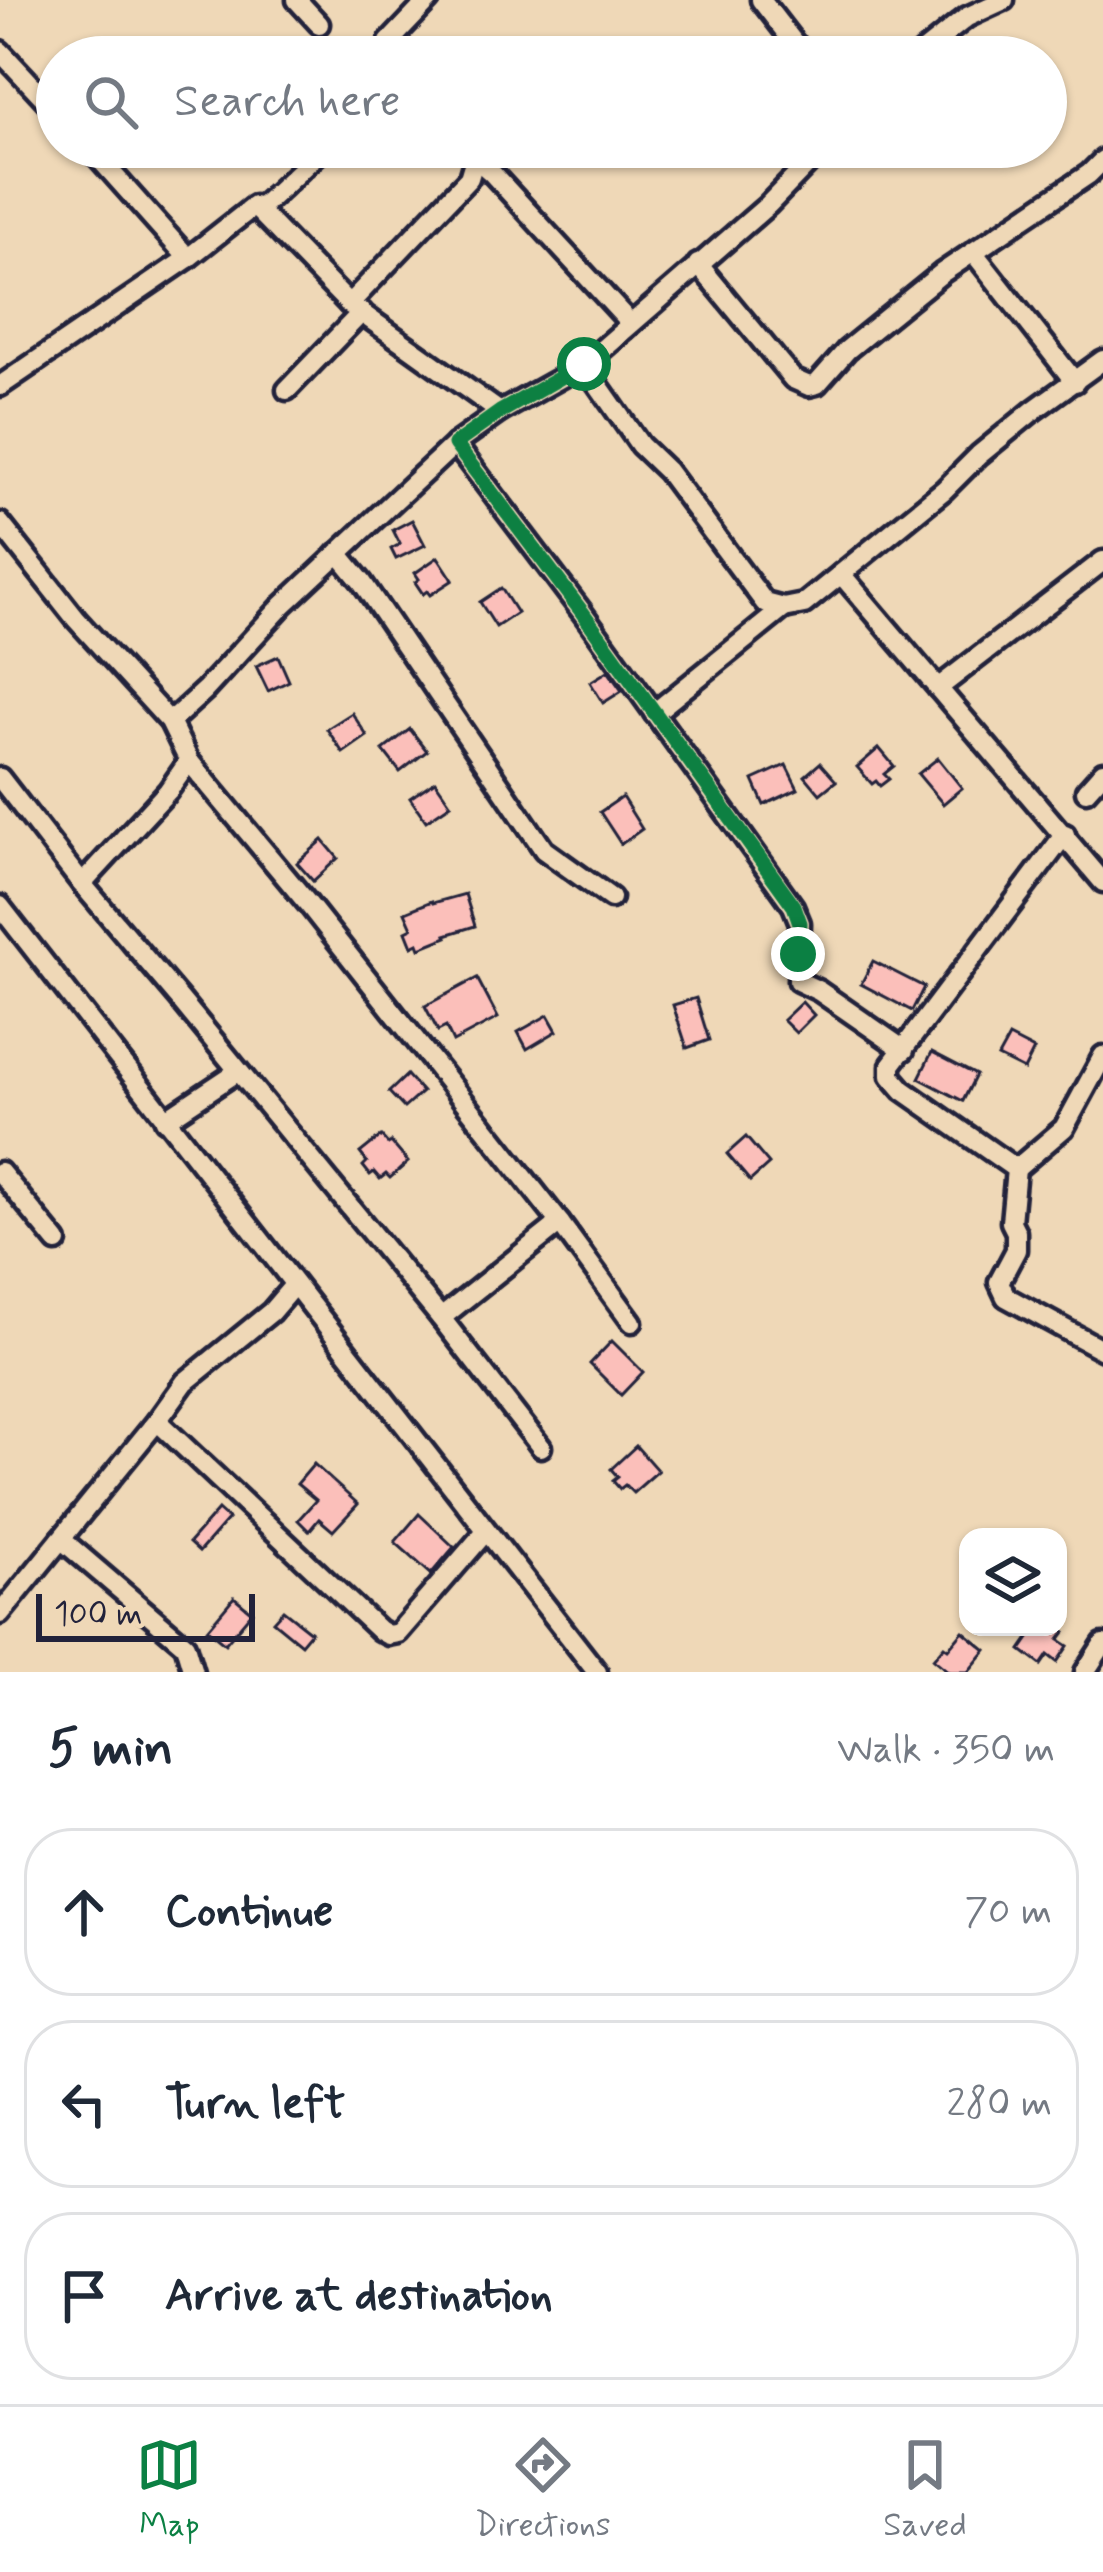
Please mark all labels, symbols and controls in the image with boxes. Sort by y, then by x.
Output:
search box [36,36,1067,168]
icon: search [78,69,144,135]
text: Search here [174,73,401,132]
route start [557,337,611,391]
route end [771,927,825,981]
map controls [959,1528,1067,1636]
button: layers [959,1528,1067,1636]
scale bar [36,1588,255,1641]
text: 100 m [54,1593,143,1637]
text: 5 min [48,1717,173,1783]
text: Walk · 350 m [837,1725,1055,1776]
icon: ahead [51,1879,117,1945]
text: Continue [165,1883,333,1942]
text: 70 m [964,1887,1052,1938]
icon: left [51,2071,117,2137]
text: Turn left [165,2075,345,2134]
text: 280 m [947,2079,1052,2130]
icon: arrive [51,2263,117,2329]
text: Arrive at destination [165,2267,553,2326]
tab: Map [136,2432,202,2548]
tab: Directions [475,2432,611,2548]
tab: Saved [883,2432,967,2548]

